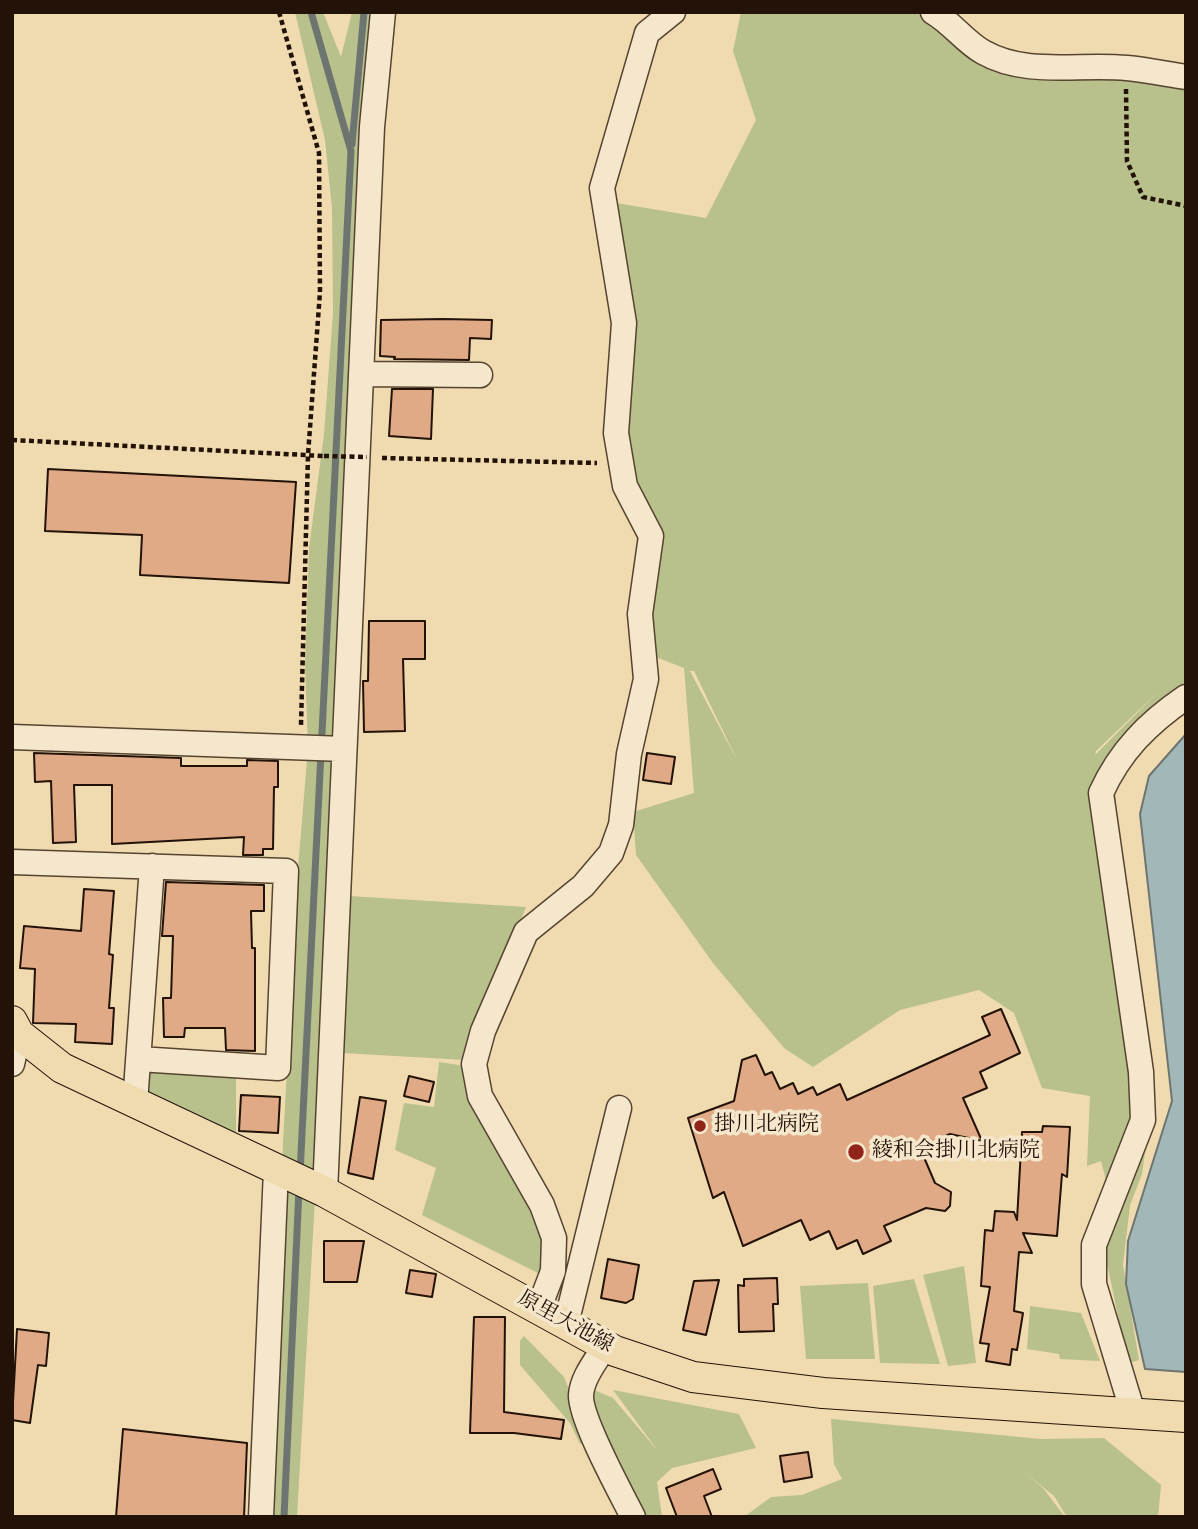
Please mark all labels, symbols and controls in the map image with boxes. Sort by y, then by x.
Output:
place label: 掛川北病院 [714,1113,819,1139]
marker: 掛川北病院 [692,1118,708,1134]
place label: 綾和会掛川北病院 [872,1139,1040,1165]
marker: 綾和会掛川北病院 [846,1142,866,1162]
street label: 原里大池線 [513,1287,617,1359]

